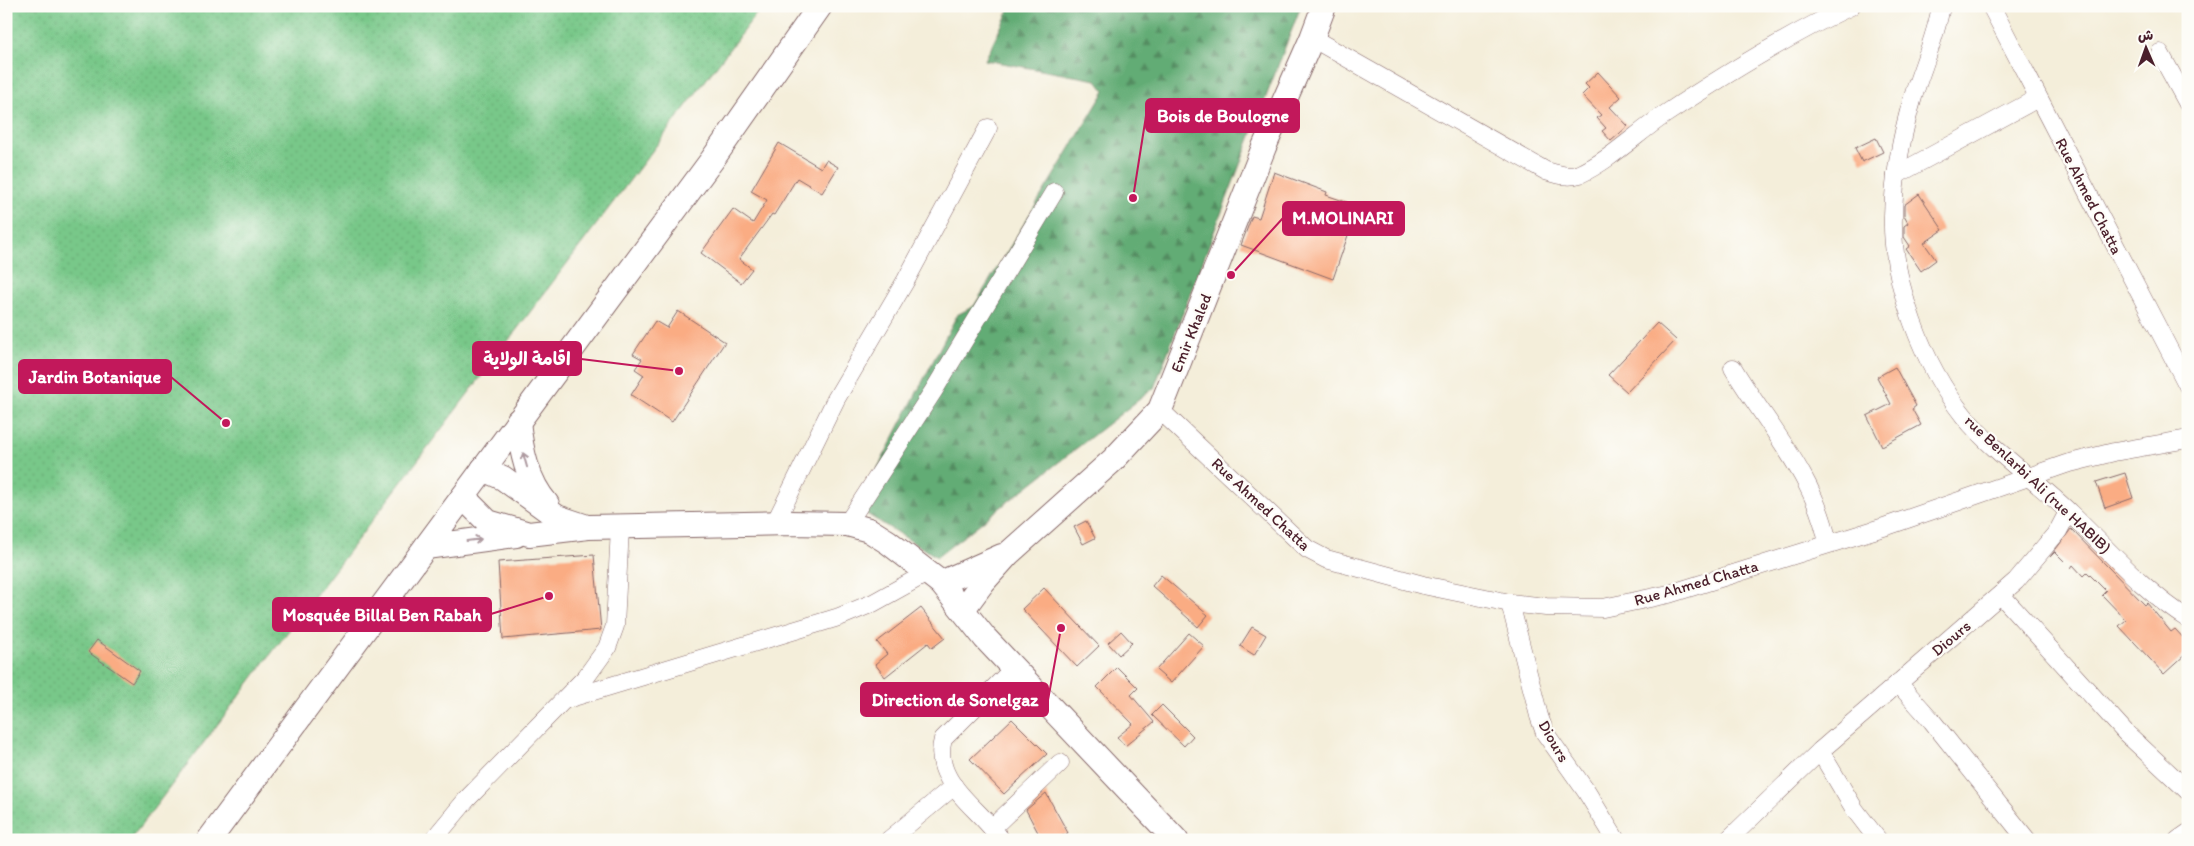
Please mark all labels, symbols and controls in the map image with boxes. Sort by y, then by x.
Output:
north arrow [2122,22,2172,72]
text: ش [2138,27,2154,44]
callout: Bois de Boulogne [1146,99,1299,132]
text: Bois de Boulogne [1157,105,1290,127]
street label: Rue Ahmed Chatta [2051,135,2127,257]
callout: M.MOLINARI [1283,202,1404,235]
text: M.MOLINARI [1292,207,1394,229]
street label: Emir Khaled [1167,290,1216,375]
callout: اقامة الولاية [473,342,581,375]
text: اقامة الولاية [483,348,571,371]
callout: Jardin Botanique [19,360,171,393]
text: Jardin Botanique [28,366,162,388]
street label: rue Benlarbi Ali (rue HABIB) [1961,411,2115,557]
one-way arrow [519,453,529,469]
street label: Rue Ahmed Chatta [1208,453,1314,555]
one-way arrow [466,535,482,545]
street label: Rue Ahmed Chatta [1632,556,1760,610]
callout: Mosquée Billal Ben Rabah [273,598,491,631]
text: Mosquée Billal Ben Rabah [283,604,482,626]
street label: Diours [1928,616,1974,660]
callout: Direction de Sonelgaz [861,683,1048,716]
text: Direction de Sonelgaz [872,689,1039,711]
street label: Diours [1534,717,1574,765]

